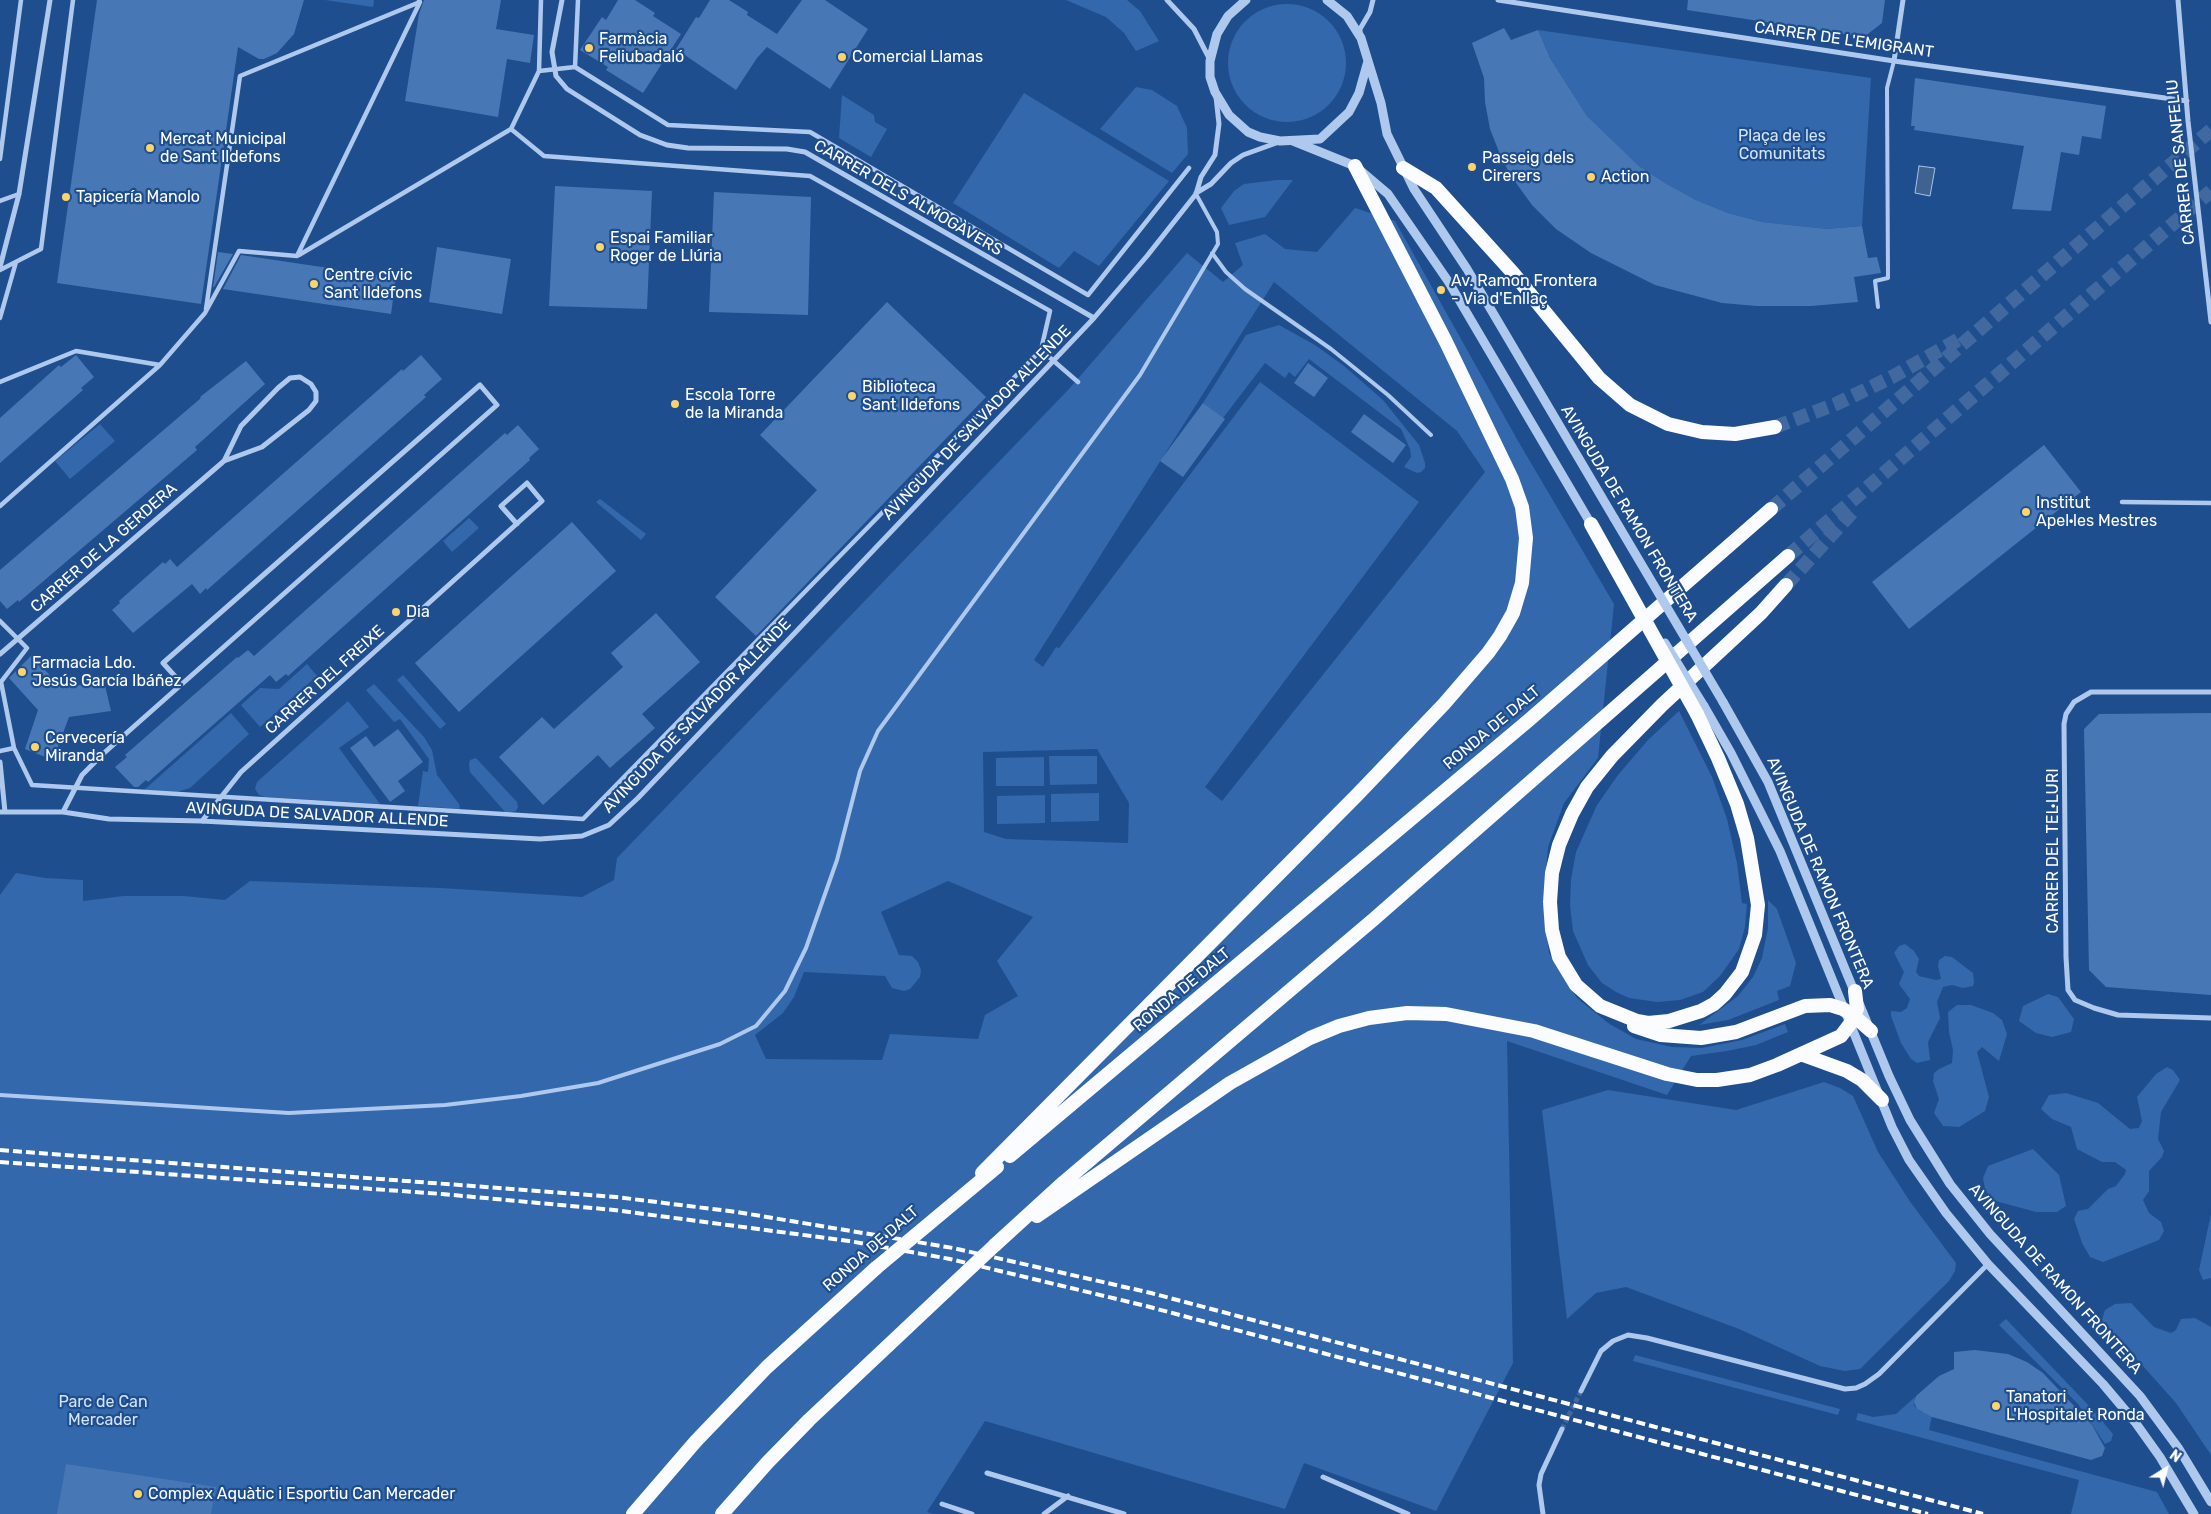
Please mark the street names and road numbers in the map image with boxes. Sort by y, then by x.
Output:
street label: CARRER DE L'EMIGRANT [1753,18,1935,62]
street label: CARRER DE SANFELIU [2163,78,2199,246]
street label: CARRER DELS ALMOGÀVERS [810,136,1006,260]
street label: AVINGUDA DE SALVADOR ALLENDE [879,322,1075,524]
street label: AVINGUDA DE RAMON FRONTERA [1556,402,1702,626]
street label: CARRER DE LA GERDERA [27,479,181,617]
street label: AVINGUDA DE SALVADOR ALLENDE [599,615,795,817]
street label: CARRER DEL FREIXE [261,621,389,739]
street label: RONDA DE DALT [1440,682,1544,774]
street label: AVINGUDA DE RAMON FRONTERA [1762,754,1878,992]
street label: CARRER DEL TEL·LURI [2043,768,2063,934]
street label: AVINGUDA DE SALVADOR ALLENDE [185,799,449,831]
street label: RONDA DE DALT [1130,944,1234,1036]
street label: AVINGUDA DE RAMON FRONTERA [1964,1180,2146,1378]
street label: RONDA DE DALT [819,1202,923,1296]

